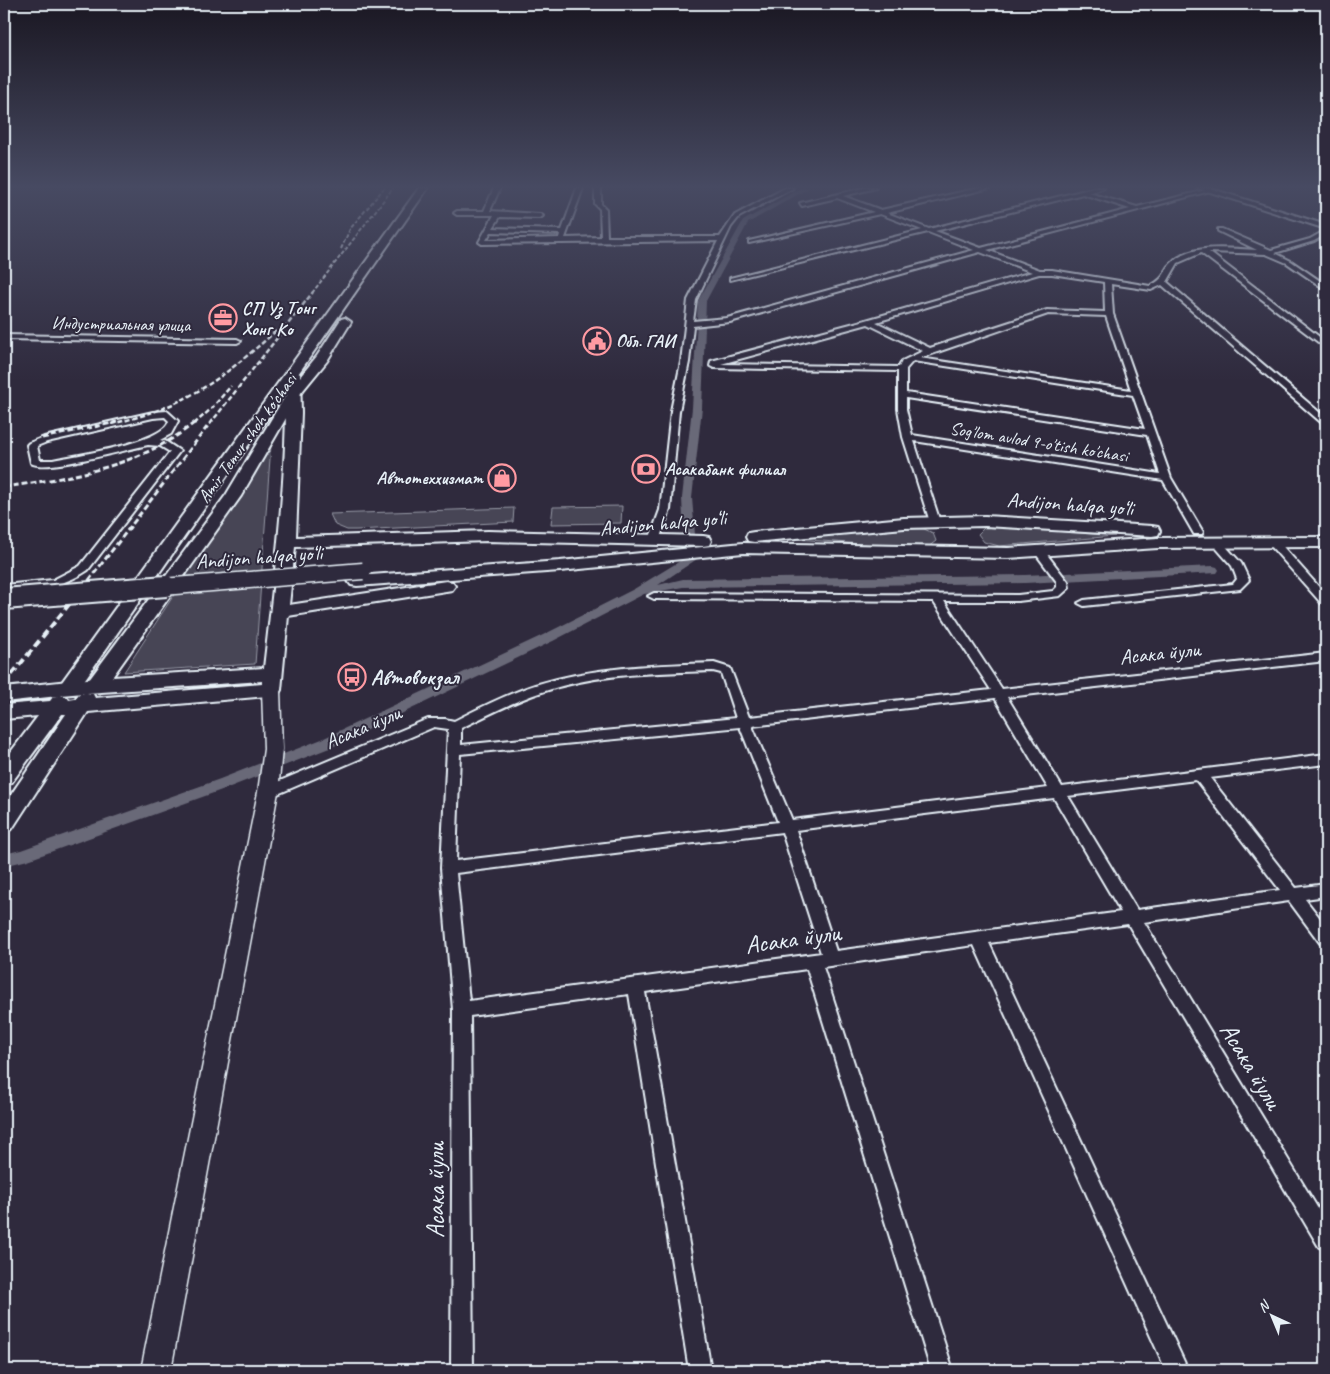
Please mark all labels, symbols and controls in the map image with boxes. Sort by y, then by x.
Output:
place label: СП Уз Тонг Хонг Ко [242,297,318,340]
office icon: СП Уз Тонг Хонг Ко [208,303,238,333]
street label: Индустриальная улица [51,312,192,336]
public building icon: Обл. ГАИ [582,326,612,356]
place label: Обл. ГАИ [616,330,678,352]
street label: Amir Temur shoh ko'chasi [193,367,303,507]
street label: Sog'lom avlod 9-o'tish ko'chasi [949,417,1132,467]
bank icon: Асакабанк филиал [631,454,661,484]
place label: Асакабанк филиал [665,458,787,480]
shop icon: Автотеххизмат [487,463,517,493]
place label: Автотеххизмат [376,467,484,489]
street label: Andijon halqa yo‘li [1006,487,1137,522]
street label: Andijon halqa yo‘li [599,504,730,541]
street label: Andijon halqa yo‘li [195,539,326,574]
street label: Асака йули [1118,636,1203,670]
bus stop icon: Автовокзал [337,662,367,692]
place label: Автовокзал [371,664,461,691]
street label: Асака йули [321,699,407,755]
street label: Асака йули [743,916,845,962]
street label: Асака йули [1213,1017,1290,1117]
street label: Асака йули [420,1140,452,1238]
north arrow [1248,1292,1298,1342]
text: N [1254,1296,1274,1316]

